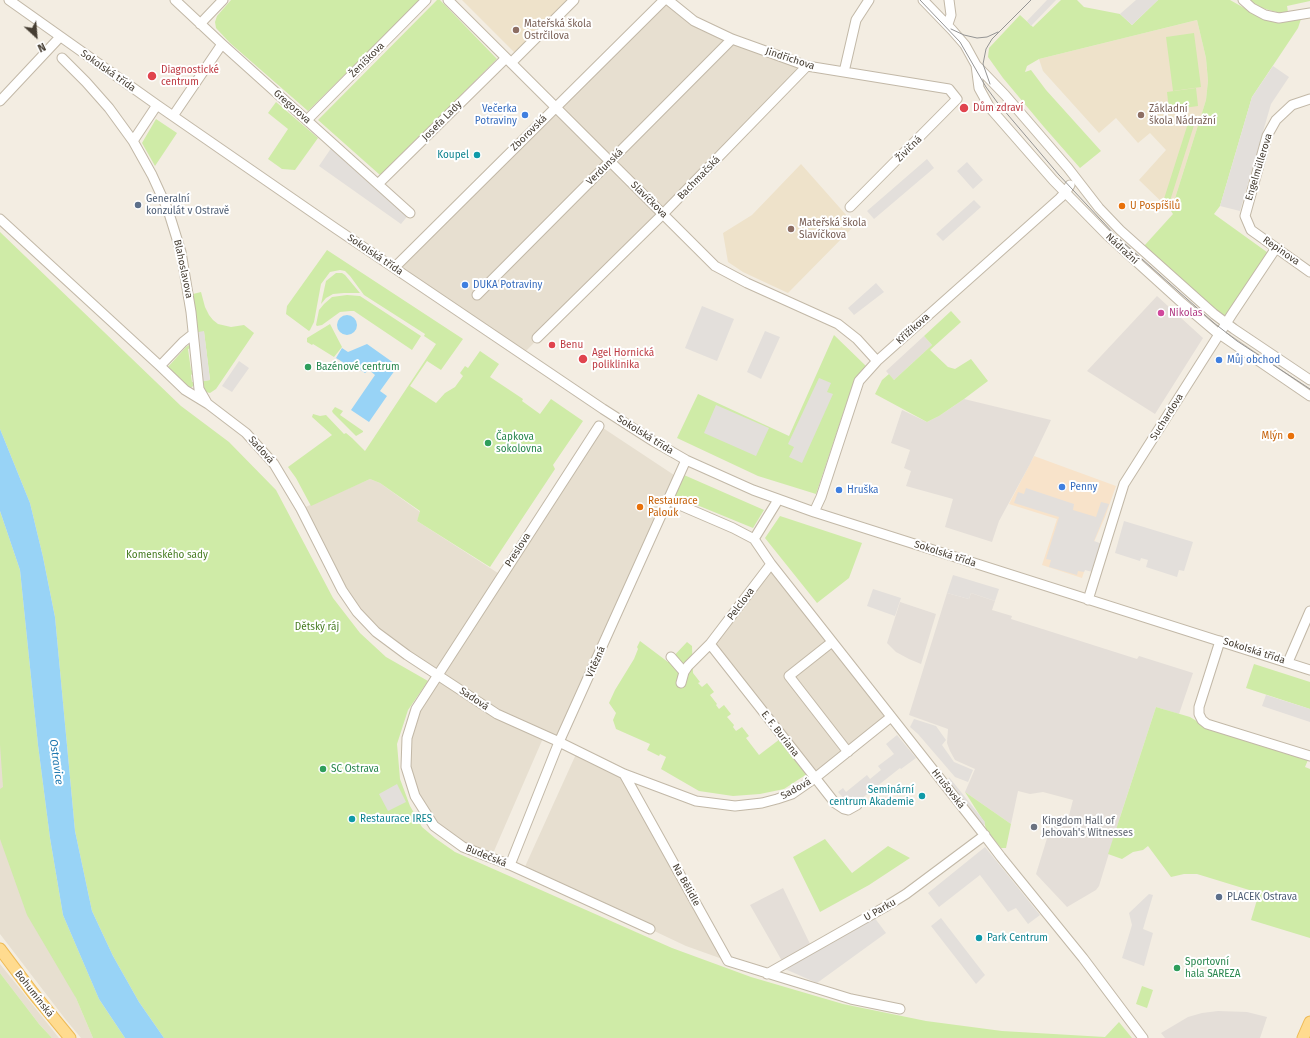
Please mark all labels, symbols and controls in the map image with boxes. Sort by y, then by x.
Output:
north arrow [16,16,56,56]
place label: Mateřská škola Ostrčilova [524,18,591,42]
marker: Mateřská škola Ostrčilova [511,25,521,35]
text: N [35,40,48,55]
street label: Ženíškova [347,40,387,80]
street label: Jindřichova [764,45,816,73]
street label: Sokolská třída [78,48,138,94]
place label: Diagnostické centrum [161,64,219,88]
marker: Diagnostické centrum [146,70,158,82]
street label: Gregorova [271,87,313,127]
street label: Josefa Lady [420,99,464,143]
marker: Dům zdraví [958,102,970,114]
place label: Dům zdraví [973,102,1023,114]
place label: Večerka Potraviny [475,103,517,126]
place label: Základní škola Nádražní [1149,103,1216,126]
marker: Večerka Potraviny [520,110,530,120]
marker: Základní škola Nádražní [1136,110,1146,120]
street label: Zborovská [508,112,550,154]
street label: Engelmüllerova [1243,132,1275,202]
street label: Živičná [893,133,925,165]
street label: Verdunská [584,146,626,188]
place label: Koupel [437,149,469,161]
marker: Koupel [472,150,482,160]
street label: Bachmačská [675,154,723,202]
street label: Slavíčkova [628,179,670,221]
place label: Generalní konzulát v Ostravě [146,193,229,216]
marker: Generalní konzulát v Ostravě [133,200,143,210]
place label: U Pospíšilů [1130,200,1180,212]
marker: U Pospíšilů [1117,201,1127,211]
place label: Mateřská škola Slavíčkova [799,217,866,240]
marker: Mateřská škola Slavíčkova [786,224,796,234]
street label: Nádražní [1103,231,1141,267]
street label: Sokolská třída [345,232,405,278]
street label: Repinova [1260,234,1302,268]
street label: Blahoslavova [171,238,195,300]
place label: DUKA Potraviny [473,279,543,291]
marker: DUKA Potraviny [460,280,470,290]
place label: Nikolas [1169,307,1202,319]
marker: Nikolas [1156,308,1166,318]
street label: Křižíkova [894,311,932,347]
place label: Benu [560,339,583,351]
marker: Benu [547,340,557,350]
place label: Agel Hornická poliklinika [592,347,654,370]
marker: Agel Hornická poliklinika [577,353,589,365]
place label: Můj obchod [1227,354,1280,366]
marker: Můj obchod [1214,355,1224,365]
place label: Bazénové centrum [316,361,400,373]
marker: Bazénové centrum [303,362,313,372]
street label: Suchardova [1148,391,1186,443]
street label: Sokolská třída [614,413,676,457]
place label: Mlýn [1262,430,1283,442]
place label: Čapkova sokolovna [496,431,542,454]
marker: Mlýn [1286,431,1296,441]
street label: Sadová [246,434,276,466]
marker: Čapkova sokolovna [483,438,493,448]
place label: Penny [1070,481,1098,493]
marker: Penny [1057,482,1067,492]
place label: Hruška [847,484,879,496]
marker: Hruška [834,485,844,495]
place label: Restaurace Palouk [648,495,698,518]
marker: Restaurace Palouk [635,502,645,512]
street label: Preslova [503,531,533,569]
street label: Sokolská třída [912,538,978,570]
park label: Komenského sady [126,549,208,561]
street label: Pelclova [725,585,757,623]
park label: Dětský ráj [295,621,339,633]
street label: Sokolská třída [1221,635,1287,667]
street label: Vítězná [584,644,608,680]
street label: Sadová [457,685,491,713]
street label: E. F. Buriana [758,709,802,759]
water label: Ostravice [46,738,66,786]
place label: SC Ostrava [331,763,379,775]
marker: SC Ostrava [318,764,328,774]
street label: Hrušovská [929,767,967,811]
street label: Sadová [779,776,813,802]
place label: Seminární centrum Akademie [829,784,914,808]
marker: Seminární centrum Akademie [917,791,927,801]
place label: Restaurace IRES [360,813,432,825]
marker: Restaurace IRES [347,814,357,824]
place label: Kingdom Hall of Jehovah's Witnesses [1042,815,1133,838]
marker: Kingdom Hall of Jehovah's Witnesses [1029,822,1039,832]
street label: Budečská [464,842,508,870]
street label: Na Bělidle [669,862,703,908]
place label: PLACEK Ostrava [1227,891,1297,903]
marker: PLACEK Ostrava [1214,892,1224,902]
street label: U Parku [862,896,898,924]
place label: Park Centrum [987,932,1048,944]
marker: Park Centrum [974,933,984,943]
place label: Sportovní hala SAREZA [1185,956,1241,980]
marker: Sportovní hala SAREZA [1172,963,1182,973]
street label: Bohumínská [12,968,56,1020]

